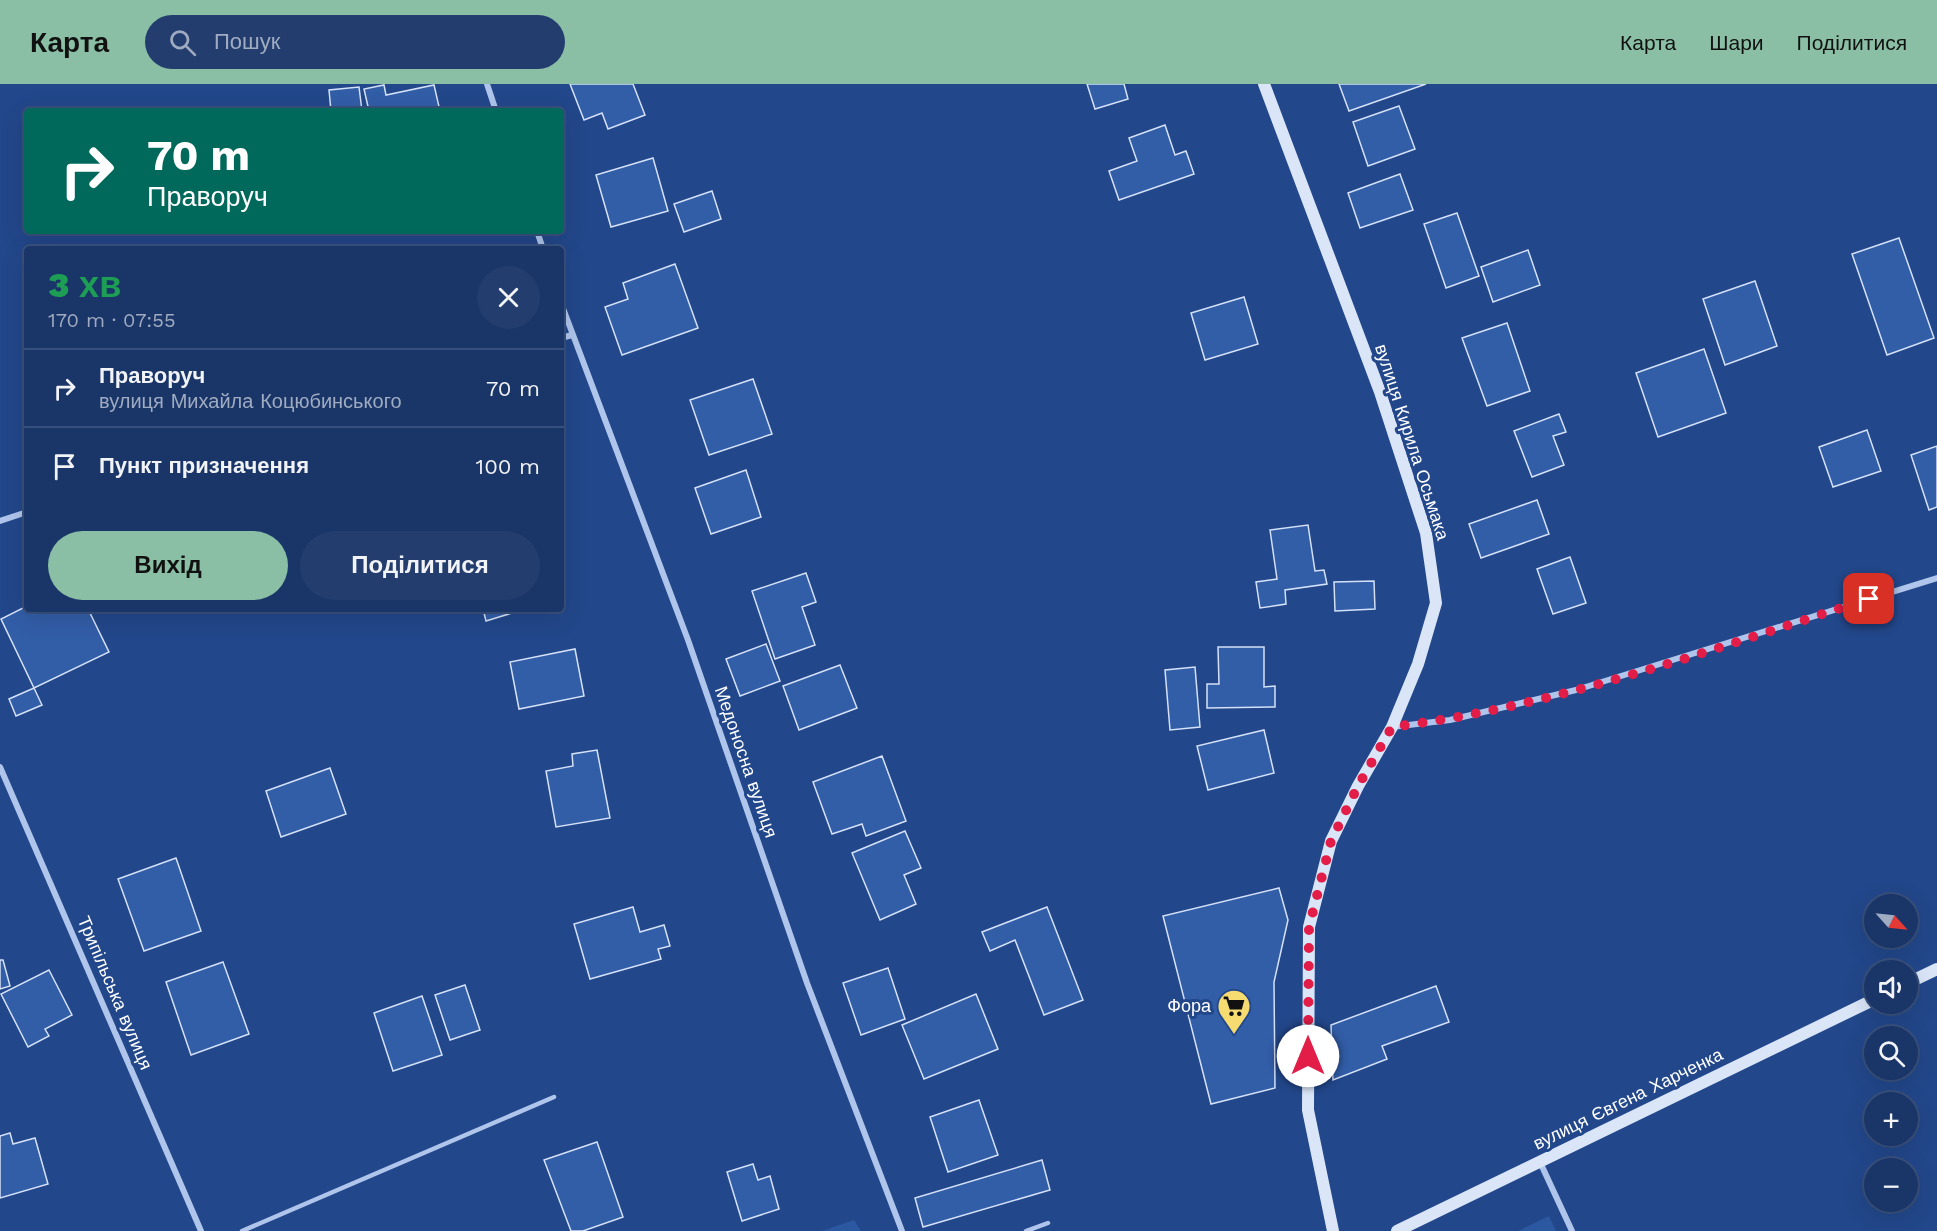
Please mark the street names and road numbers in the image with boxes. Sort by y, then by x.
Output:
street label: вулиця Кирила Осьмака [1371,341,1454,543]
street label: Медоносна вулиця [711,683,782,840]
street label: Трипільська вулиця [74,913,157,1073]
street label: вулиця Євгена Харченка [1529,1043,1727,1154]

